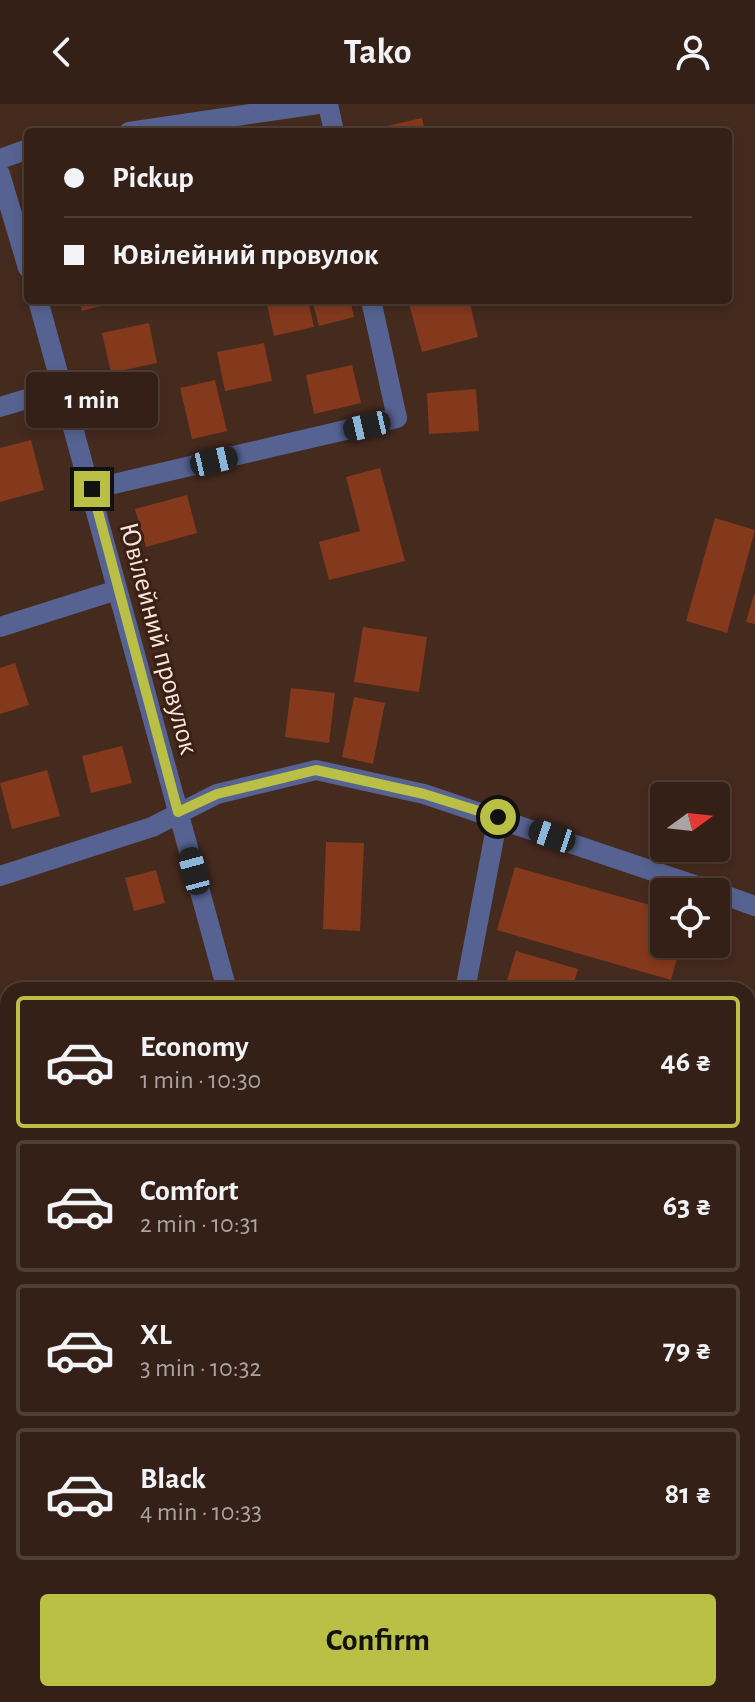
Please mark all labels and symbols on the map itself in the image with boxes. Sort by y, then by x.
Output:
callout: 1 min [26,373,158,429]
car [341,409,393,443]
car [188,444,240,478]
route end [74,471,110,507]
street label: Ювілейний провулок [114,519,203,758]
north arrow [650,782,730,862]
route start [480,799,516,835]
car [525,817,579,855]
car [176,845,212,897]

